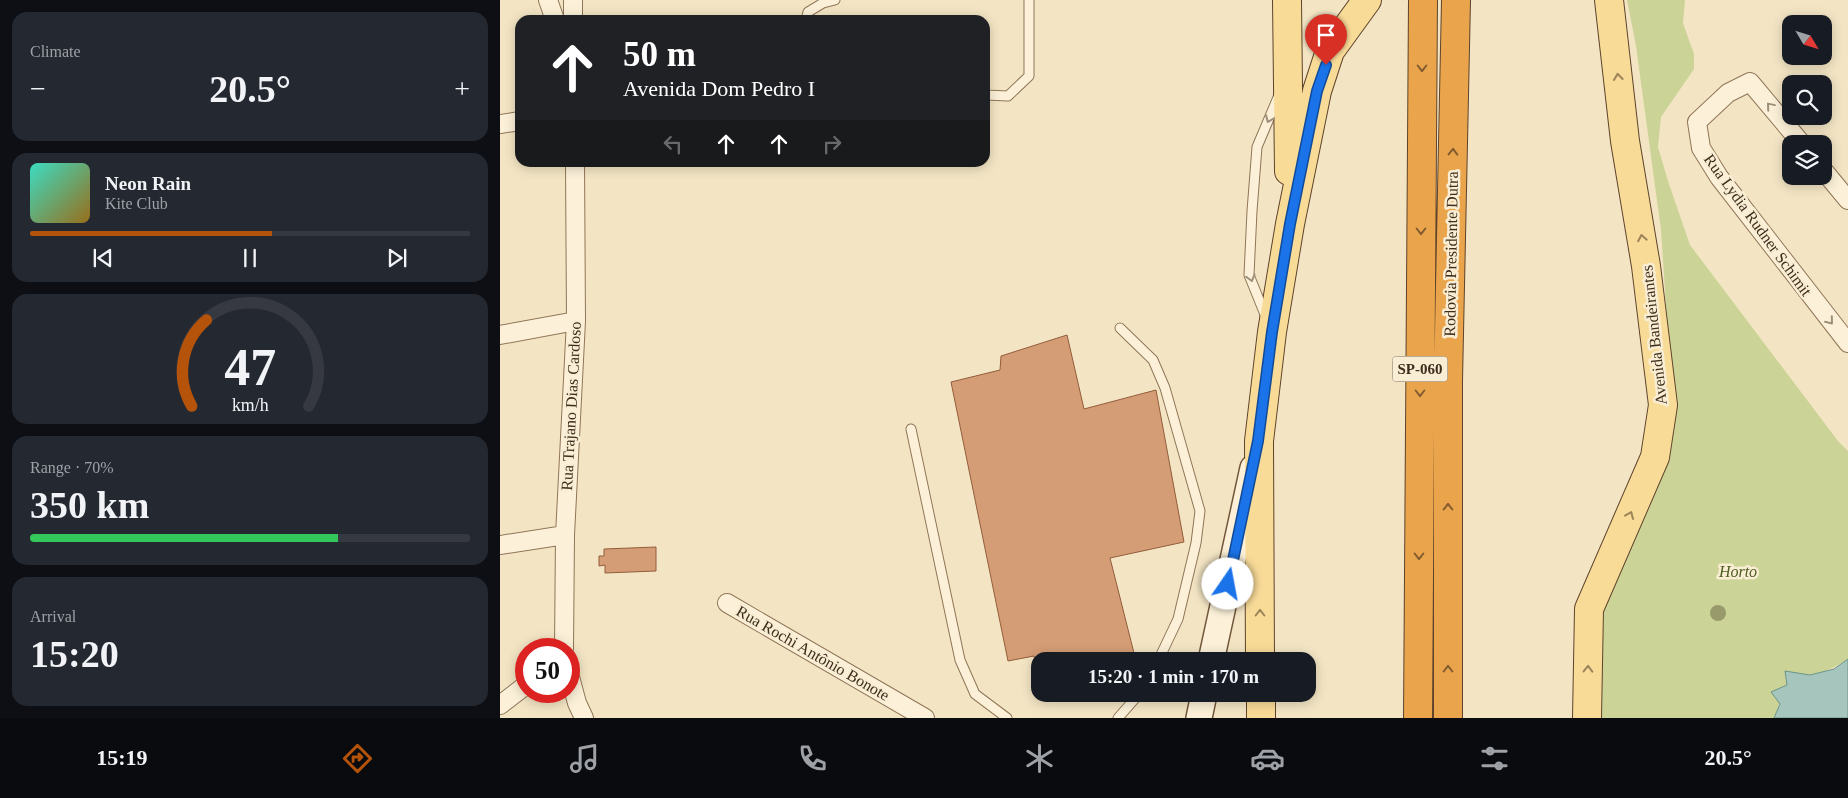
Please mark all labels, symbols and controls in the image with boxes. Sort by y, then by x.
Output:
pin [1305,14,1347,65]
north arrow [1782,15,1832,65]
map controls [1782,15,1832,185]
icon: arrive [1312,21,1340,49]
icon: ahead [540,35,605,100]
text: 50 m [623,35,696,74]
text: Climate [30,43,81,60]
one-way arrow [1417,64,1427,72]
text: 20.5° [209,68,291,110]
text: − [30,73,46,104]
text: + [454,73,470,104]
one-way arrow [1613,73,1624,81]
button: search [1782,75,1832,125]
text: Avenida Dom Pedro I [623,76,815,101]
one-way arrow [1768,103,1776,112]
one-way arrow [1264,114,1275,123]
icon: left [659,130,687,158]
icon: ahead [712,130,740,158]
icon: ahead [765,130,793,158]
icon: right [818,130,846,158]
button: layers [1782,135,1832,185]
one-way arrow [1448,148,1459,156]
street label: Rua Lydia Rudner Schimit [1700,151,1815,300]
street label: Rodovia Presidente Dutra [1441,171,1461,337]
text: Neon Rain [105,173,191,194]
text: Kite Club [105,195,168,212]
one-way arrow [1416,227,1426,235]
one-way arrow [1637,233,1647,242]
icon: previous [89,244,117,272]
icon: pause [236,244,264,272]
icon: next [383,244,411,272]
street label: Avenida Bandeirantes [1638,264,1670,406]
one-way arrow [1246,274,1256,282]
one-way arrow [1824,315,1832,324]
street label: Rua Trajano Dias Cardoso [558,321,585,491]
text: 47 [224,339,276,396]
road number: SP-060 [1392,356,1448,382]
one-way arrow [1415,390,1425,397]
text: km/h [232,395,268,415]
text: Range · 70% [30,459,114,476]
text: 350 km [30,484,149,526]
one-way arrow [1443,503,1453,510]
one-way arrow [1625,512,1635,520]
one-way arrow [1414,552,1424,560]
position arrow [1201,557,1253,609]
park label: Horto [1718,563,1757,580]
street label: Rua Rochi Antônio Bonote [734,602,892,704]
text: Arrival [30,608,76,625]
one-way arrow [1255,608,1265,616]
text: 15:20 [30,633,119,675]
speed limit sign: 50 [515,638,580,703]
one-way arrow [1443,665,1453,673]
one-way arrow [1582,665,1593,673]
text: 15:20 · 1 min · 170 m [1088,666,1259,687]
icon: directions [340,741,375,776]
icon: music [567,741,602,776]
icon: phone [795,741,830,776]
icon: climate [1022,741,1057,776]
icon: car [1250,741,1285,776]
icon: filters [1477,741,1512,776]
text: 15:19 [96,745,148,770]
text: 20.5° [1704,745,1752,770]

